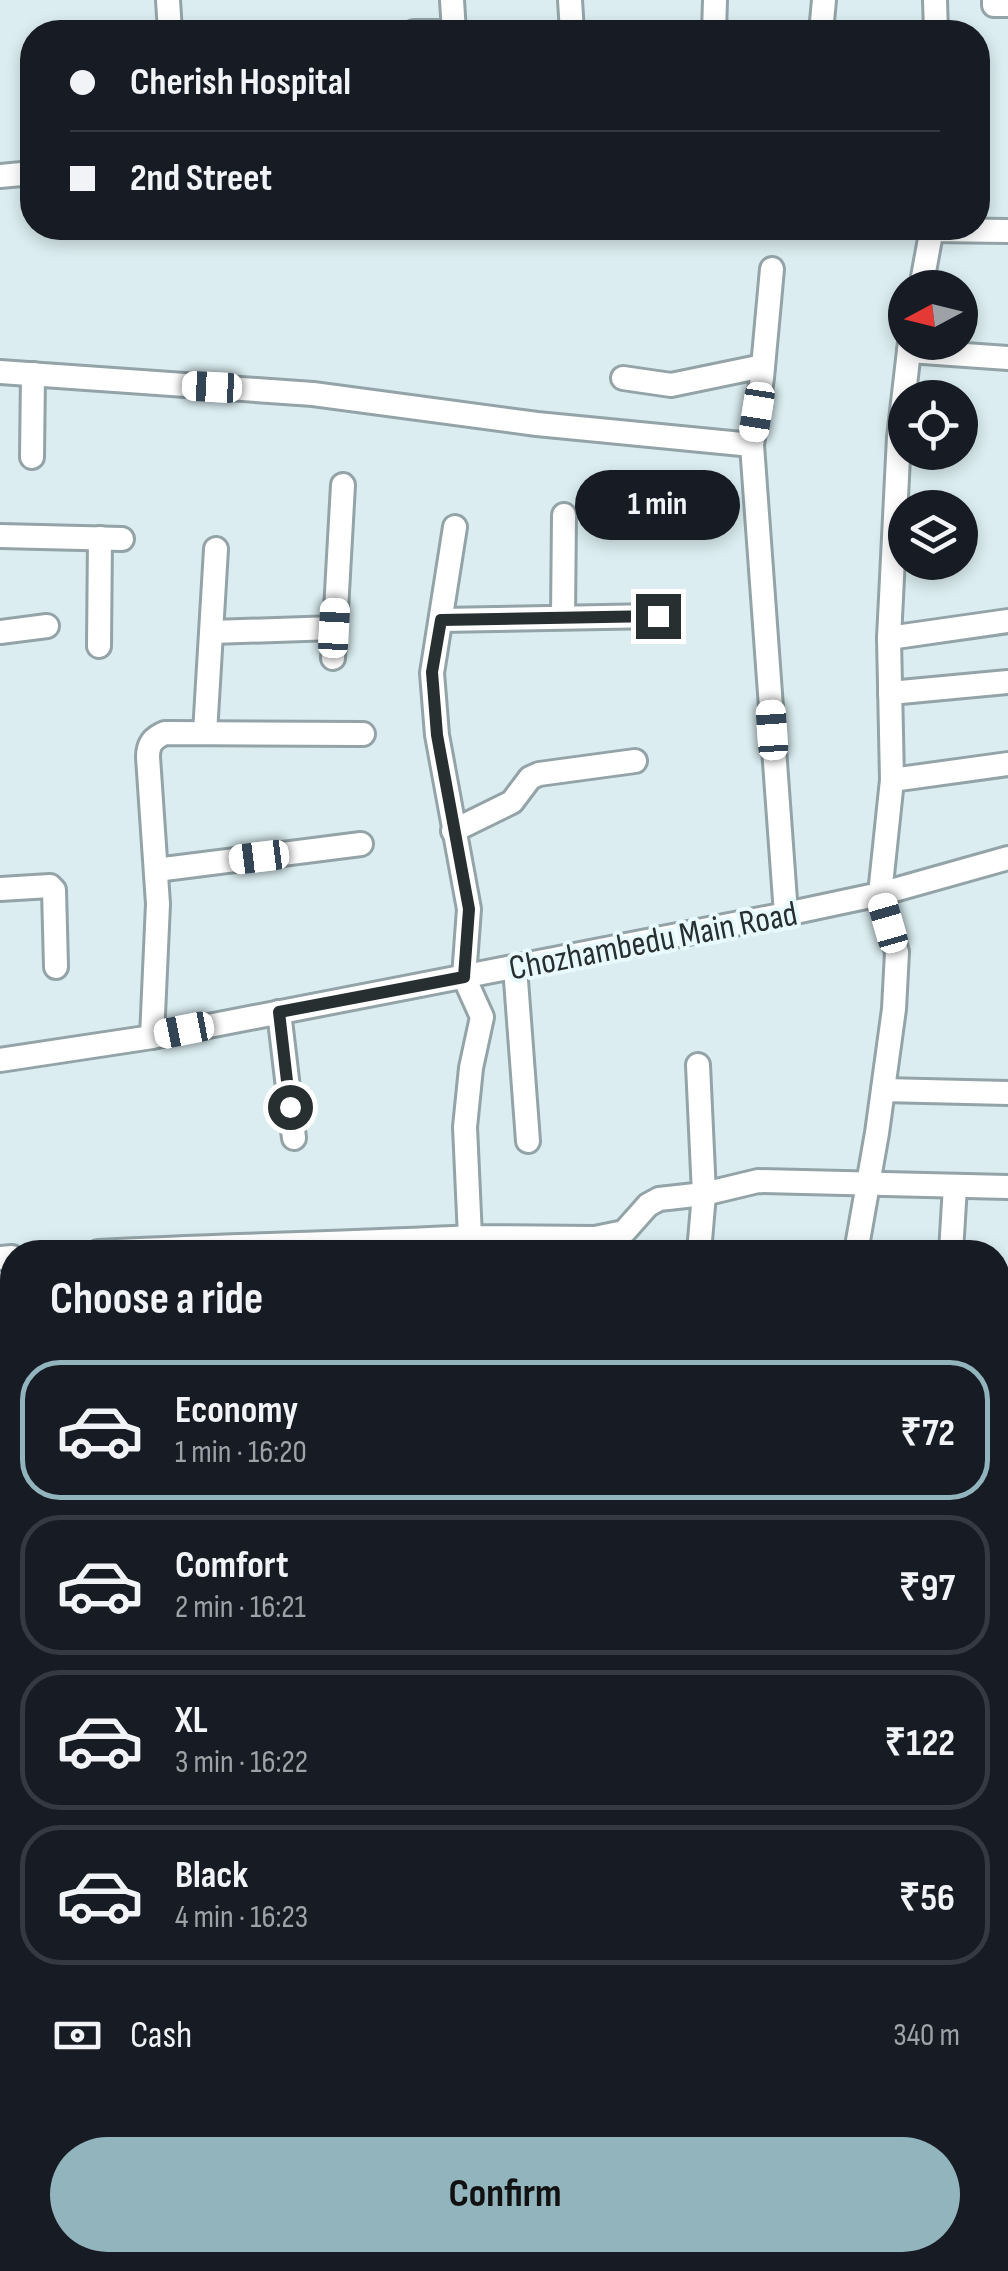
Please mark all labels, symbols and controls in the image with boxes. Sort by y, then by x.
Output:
text: Cherish Hospital [130,60,351,105]
text: 2nd Street [130,156,272,201]
north arrow [888,270,978,360]
map controls [888,270,978,580]
car [181,370,243,404]
car [737,380,777,444]
button: locate [888,380,978,470]
callout: 1 min [576,471,740,541]
text: 1 min [628,485,687,524]
button: layers [888,490,978,580]
route end [636,594,681,639]
car [317,597,351,659]
car [755,699,789,761]
car [227,838,291,876]
car [865,890,911,956]
street label: Chozhambedu Main Road [506,892,801,991]
car [152,1010,216,1050]
route start [268,1085,313,1130]
text: Choose a ride [50,1272,263,1327]
icon: car [55,1385,145,1475]
text: Economy [175,1388,298,1433]
text: ₹72 [900,1411,955,1456]
text: 1 min · 16:20 [175,1433,307,1472]
icon: car [55,1540,145,1630]
text: Comfort [175,1543,289,1588]
text: ₹97 [899,1566,955,1611]
text: 2 min · 16:21 [175,1588,306,1627]
icon: car [55,1695,145,1785]
text: XL [175,1698,208,1743]
text: ₹122 [885,1721,955,1766]
text: 3 min · 16:22 [175,1743,308,1782]
icon: car [55,1850,145,1940]
text: Black [175,1853,248,1898]
text: ₹56 [899,1876,955,1921]
text: 4 min · 16:23 [175,1898,308,1937]
icon: cash [50,2008,105,2063]
text: Cash [130,2013,192,2058]
text: 340 m [893,2016,960,2055]
button: Confirm [50,2137,960,2252]

